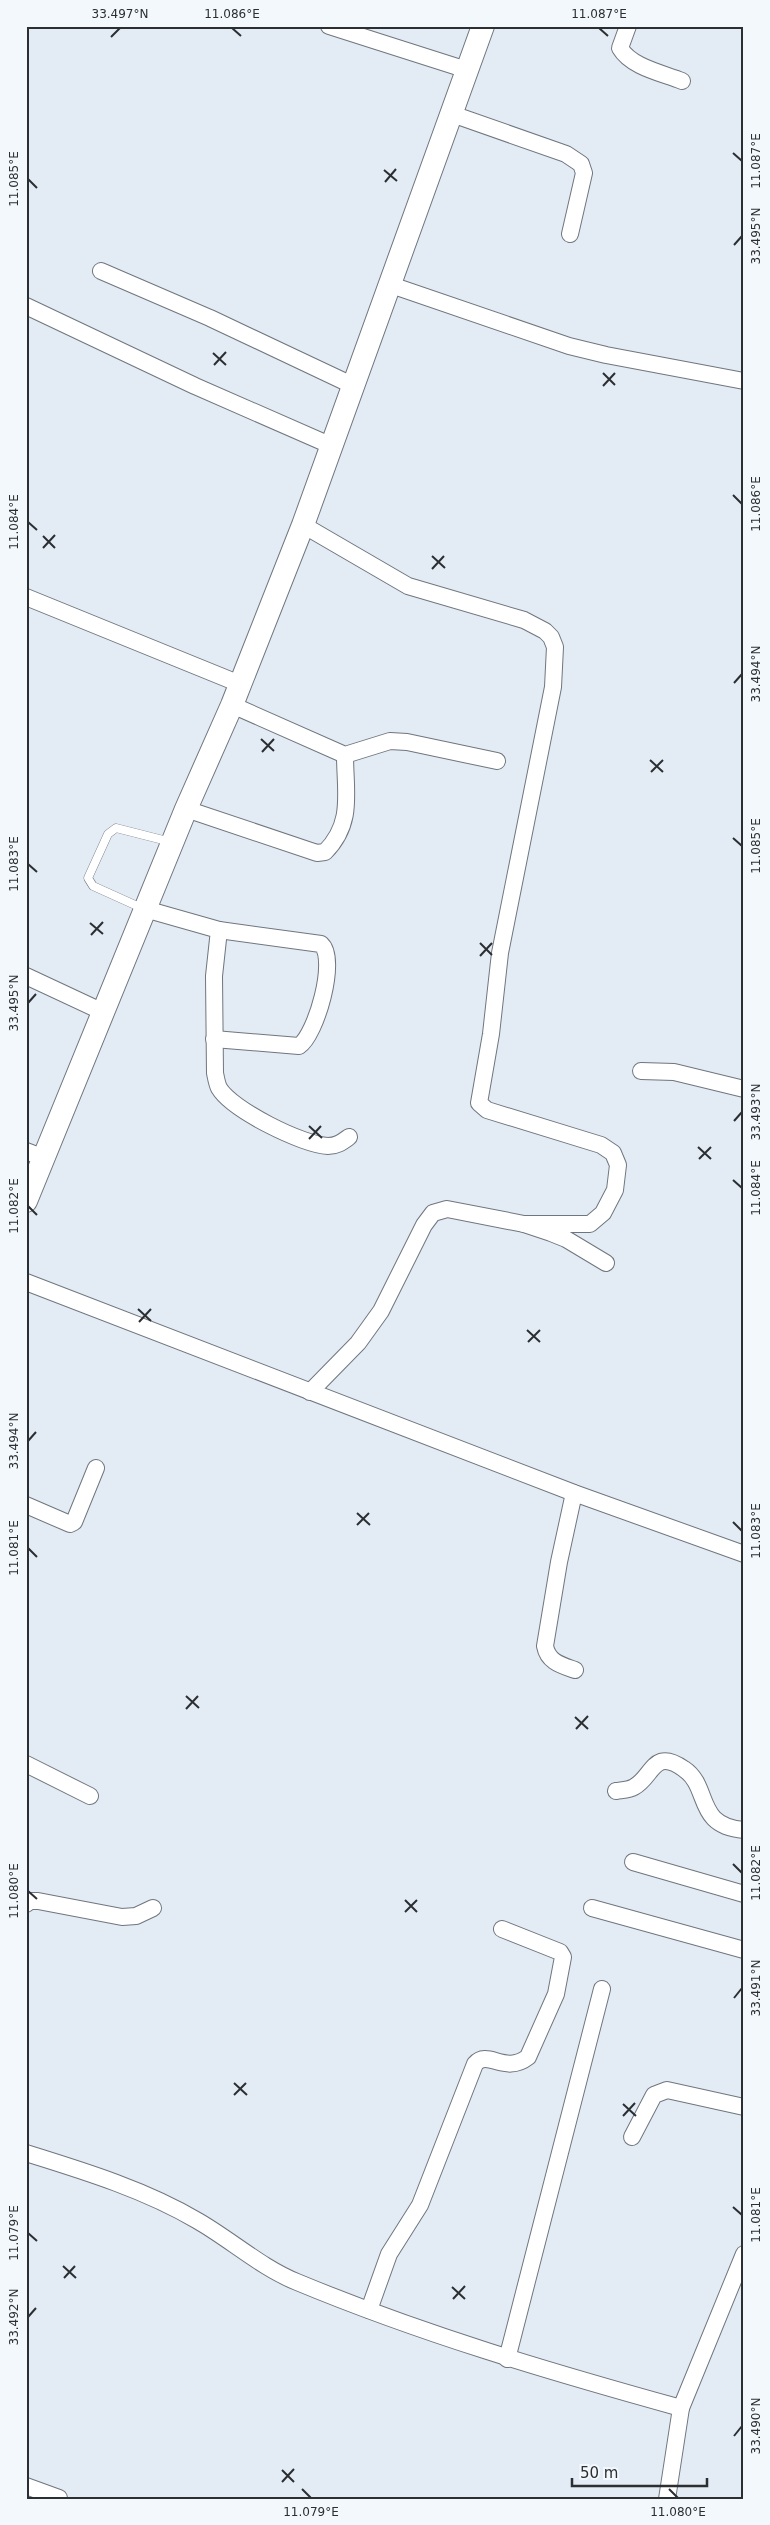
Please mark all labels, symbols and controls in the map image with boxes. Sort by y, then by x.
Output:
text: 33.497°N [92,7,148,21]
text: 11.086°E [204,7,260,21]
text: 11.087°E [571,7,627,21]
text: 11.087°E [749,133,763,189]
text: 11.085°E [7,151,21,207]
text: 33.495°N [749,208,763,264]
text: 11.086°E [749,476,763,532]
text: 11.084°E [7,494,21,550]
text: 33.494°N [749,646,763,702]
text: 11.085°E [749,818,763,874]
text: 11.083°E [7,836,21,892]
text: 33.495°N [7,975,21,1031]
text: 33.493°N [749,1084,763,1140]
text: 11.084°E [749,1160,763,1216]
text: 11.082°E [7,1178,21,1234]
text: 33.494°N [7,1413,21,1469]
text: 11.083°E [749,1503,763,1559]
text: 11.081°E [7,1520,21,1576]
text: 11.082°E [749,1845,763,1901]
text: 11.080°E [7,1863,21,1919]
text: 33.491°N [749,1960,763,2016]
text: 11.081°E [749,2187,763,2243]
text: 11.079°E [7,2205,21,2261]
text: 33.492°N [7,2289,21,2345]
text: 33.490°N [749,2398,763,2454]
scale bar [572,2455,708,2487]
text: 50 m [580,2464,618,2482]
text: 11.079°E [283,2505,339,2519]
text: 11.080°E [650,2505,706,2519]

